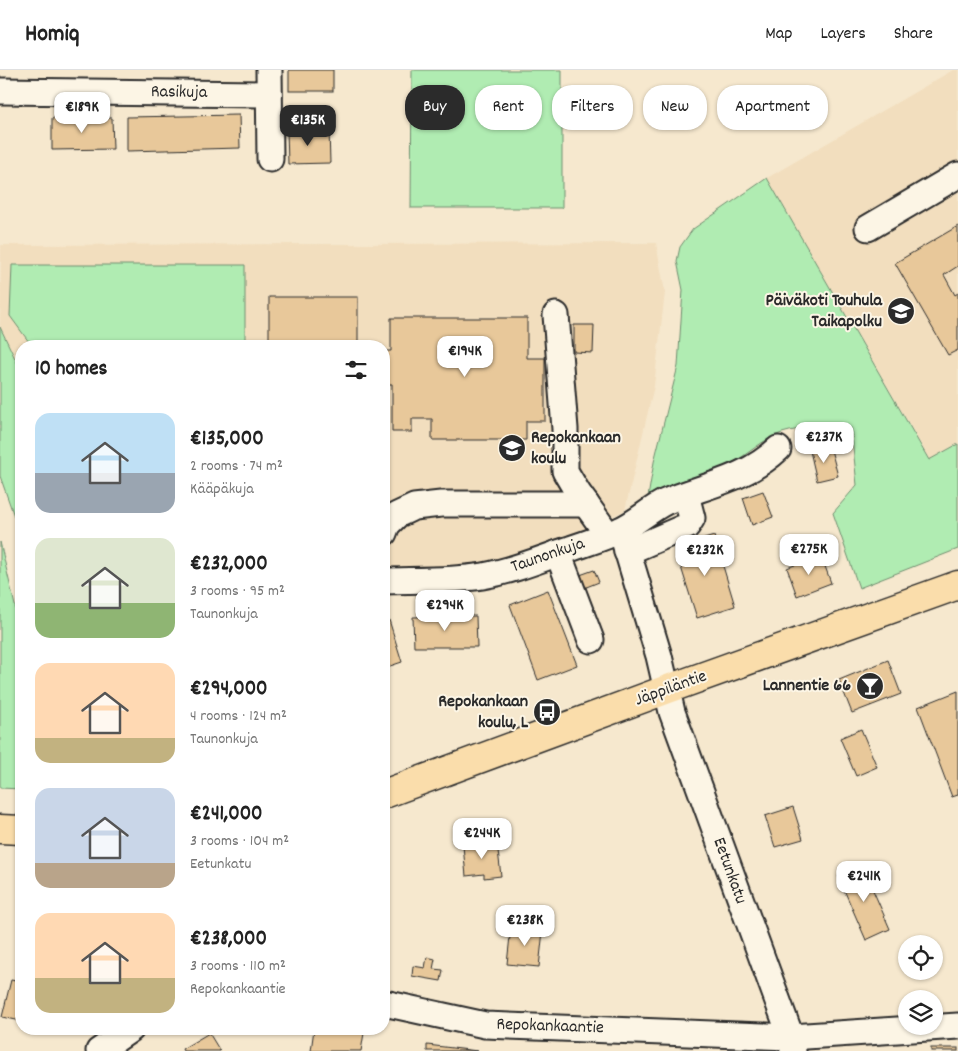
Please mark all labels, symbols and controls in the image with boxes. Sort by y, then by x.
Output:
text: Homiq [25,18,80,52]
text: Map [765,22,792,47]
text: Layers [820,22,866,47]
text: Share [894,22,933,47]
street label: Rasikuja [151,80,208,106]
chip: Buy [405,85,465,130]
chip: Rent [475,85,542,130]
chip: Filters [552,85,633,130]
chip: New [643,85,707,130]
chip: Apartment [717,85,828,130]
pin: €189K [47,92,117,134]
text: €189K [65,96,99,119]
pin: €135K [273,104,343,147]
text: €135K [291,109,325,132]
place label: Päiväkoti Touhula Taikapolku [766,289,883,335]
school or university icon: Päiväkoti Touhula Taikapolku [886,296,916,326]
pin: €194K [430,336,500,378]
text: €194K [448,340,482,363]
text: 10 homes [35,355,107,385]
icon: filters [342,356,370,384]
pin: €237K [789,422,859,464]
text: €135,000 [190,425,264,455]
place label: Repokankaan koulu [531,426,621,472]
text: €237K [806,426,842,449]
icon: home [75,433,135,493]
school or university icon: Repokankaan koulu [497,433,527,463]
text: 2 rooms · 74 m² [190,455,283,478]
text: Kääpäkuja [190,478,254,501]
street label: Taunonkuja [508,532,589,580]
pin: €232K [670,534,740,577]
pin: €275K [774,534,844,576]
text: €275K [791,538,827,561]
text: €232K [686,539,724,562]
text: €232,000 [190,550,268,580]
icon: home [75,558,135,618]
text: 3 rooms · 95 m² [190,580,285,603]
pin: €294K [410,590,480,632]
text: €294K [426,594,464,617]
text: Taunonkuja [190,603,258,626]
street label: Jäppiläntie [632,664,711,714]
bar icon: Lannentie 66 [855,671,885,701]
place label: Lannentie 66 [763,674,851,699]
text: €294,000 [190,675,268,705]
icon: home [75,683,135,743]
place label: Repokankaan koulu, L [438,690,529,736]
bus stop icon: Repokankaan koulu, L [532,697,562,727]
text: 4 rooms · 124 m² [190,705,287,728]
text: Taunonkuja [190,728,258,751]
text: €241,000 [190,800,263,830]
icon: home [75,808,135,868]
pin: €244K [447,818,517,860]
text: €244K [464,822,500,845]
text: 3 rooms · 104 m² [190,830,289,853]
street label: Eetunkatu [705,834,753,908]
text: Eetunkatu [190,853,251,876]
pin: €241K [829,860,899,903]
text: €241K [847,865,881,888]
pin: €238K [490,904,560,947]
text: €238K [507,909,543,932]
text: €238,000 [190,925,267,955]
icon: home [75,933,135,993]
map controls [898,935,943,1035]
button: locate [898,935,943,980]
text: 3 rooms · 110 m² [190,955,286,978]
text: Repokankaantie [190,978,286,1001]
button: layers [898,990,943,1035]
street label: Repokankaantie [496,1013,604,1041]

